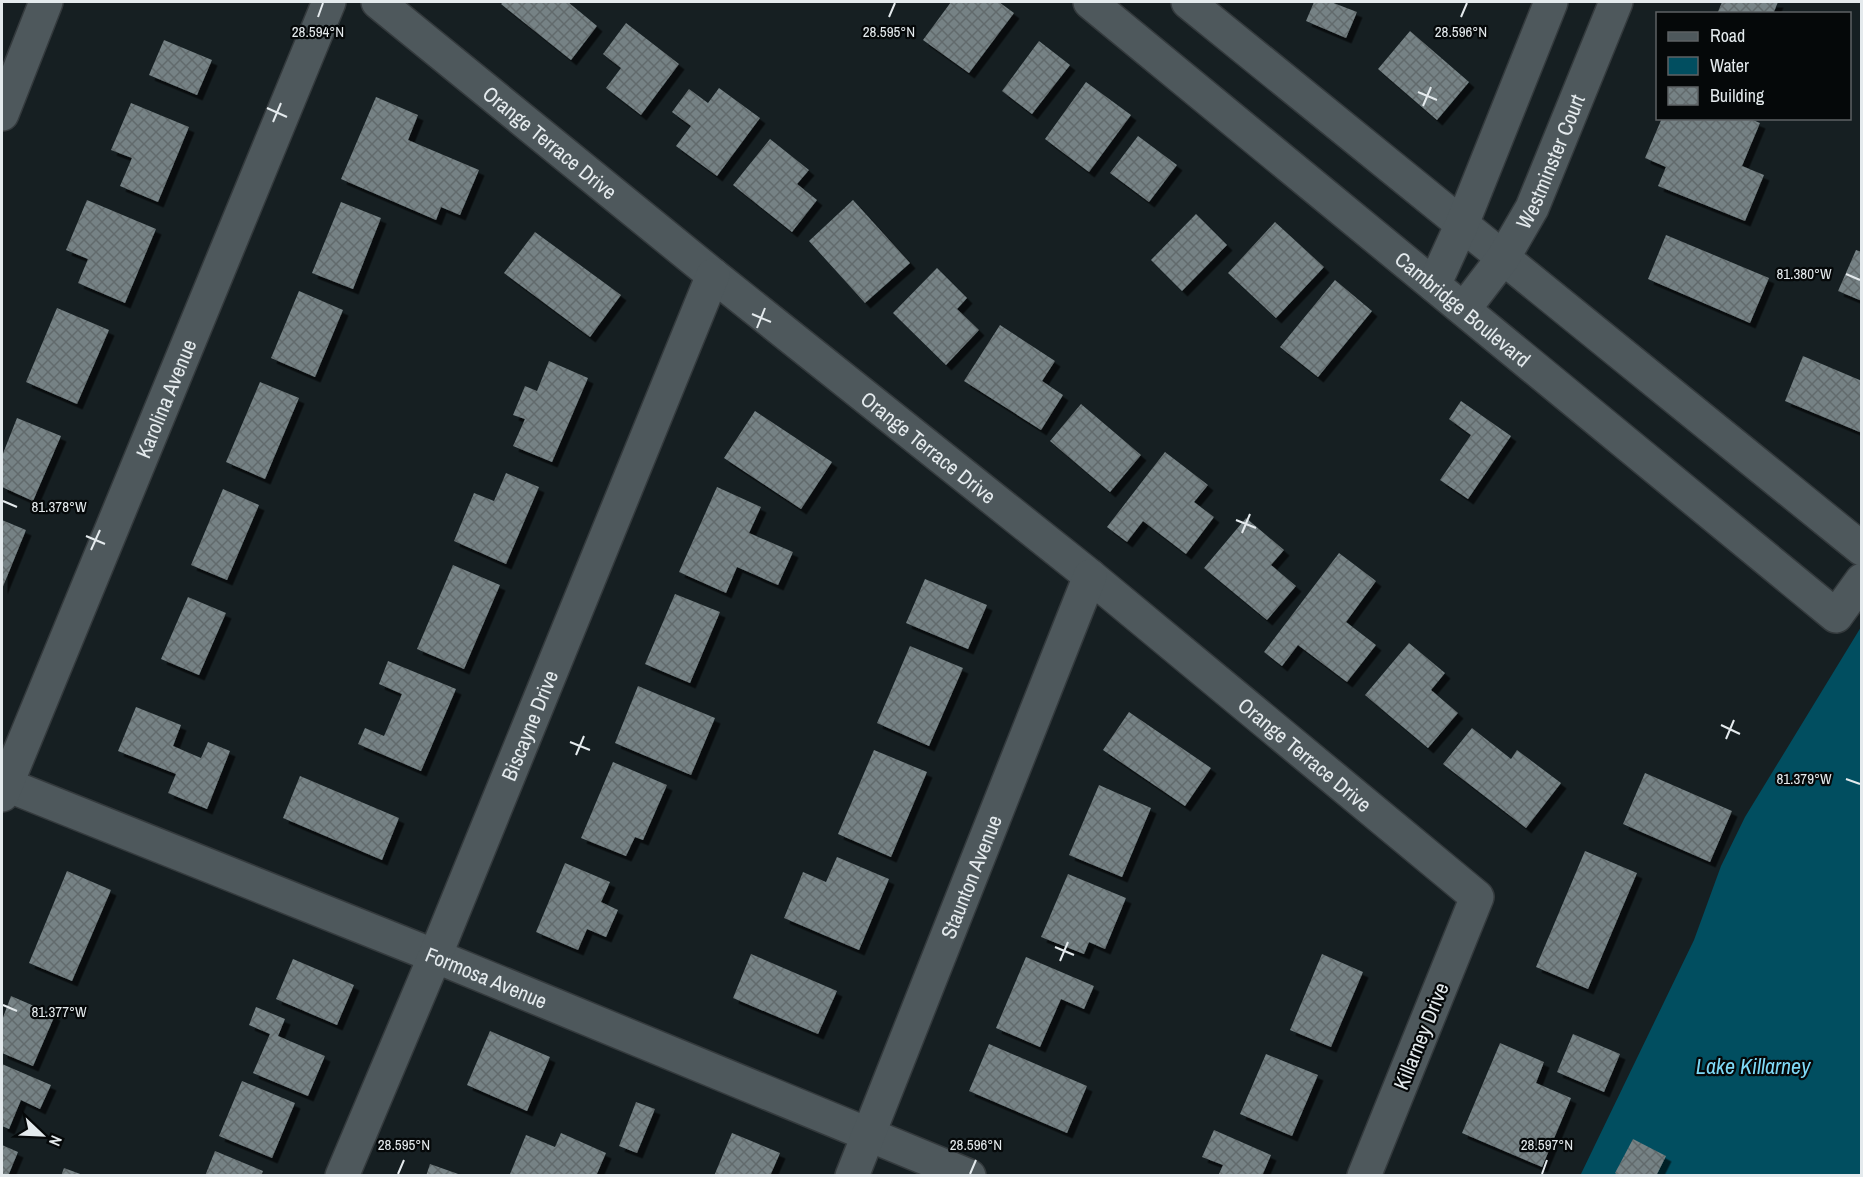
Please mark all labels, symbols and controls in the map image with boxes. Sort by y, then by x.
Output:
legend [1656,12,1851,120]
text: 28.594°N [292,21,344,42]
text: 28.595°N [863,21,915,42]
text: 28.596°N [1435,21,1487,42]
text: Road [1710,23,1745,48]
text: Water [1710,53,1749,78]
street label: Orange Terrace Drive [477,79,623,206]
text: Building [1710,83,1765,108]
street label: Westminster Court [1509,90,1591,234]
street label: Cambridge Boulevard [1389,244,1537,373]
text: 81.380°W [1776,263,1832,284]
street label: Karolina Avenue [128,335,203,462]
street label: Orange Terrace Drive [855,384,1002,510]
text: 81.378°W [31,496,87,517]
street label: Biscayne Drive [494,666,565,785]
street label: Orange Terrace Drive [1232,690,1378,818]
text: 81.379°W [1776,768,1832,789]
street label: Staunton Avenue [933,810,1008,943]
street label: Formosa Avenue [421,939,552,1015]
street label: Killarney Drive [1386,978,1456,1094]
text: 81.377°W [31,1001,87,1022]
water label: Lake Killarney [1696,1051,1811,1081]
north arrow [12,1105,72,1165]
text: N [44,1132,68,1150]
text: 28.595°N [378,1134,430,1155]
text: 28.596°N [950,1134,1002,1155]
text: 28.597°N [1521,1134,1573,1155]

